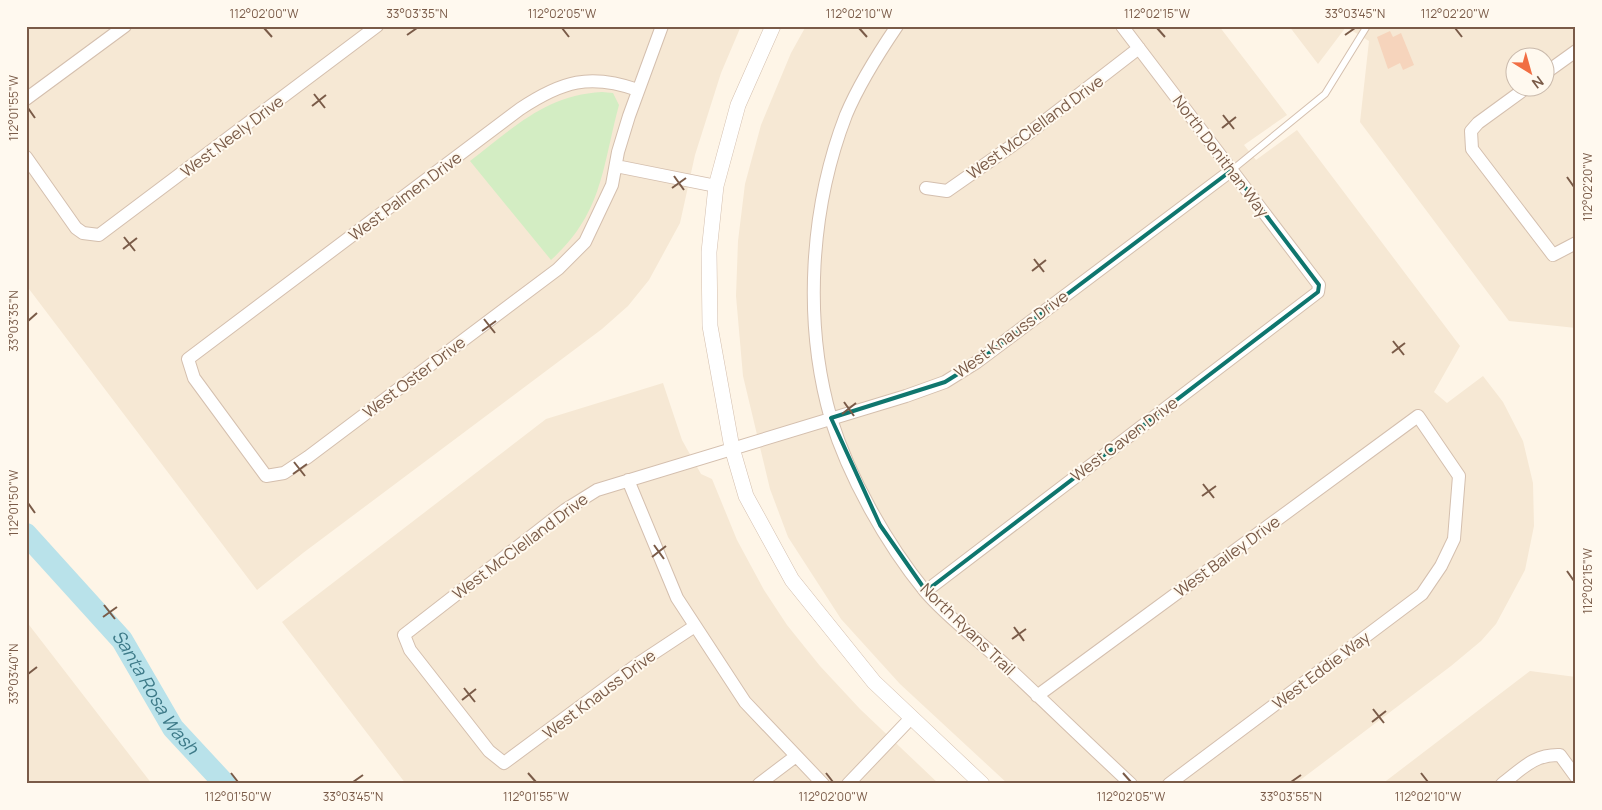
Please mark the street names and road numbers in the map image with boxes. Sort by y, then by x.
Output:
street label: West McClelland Drive [962,70,1108,184]
street label: West Neely Drive [176,90,288,182]
street label: North Donithan Way [1168,91,1274,222]
street label: West Palmen Drive [344,146,466,246]
street label: West Knauss Drive [949,285,1073,383]
street label: West Oster Drive [358,331,470,423]
street label: West Caven Drive [1066,392,1182,486]
street label: West McClelland Drive [448,488,592,604]
street label: West Bailey Drive [1170,510,1284,602]
street label: North Ryans Trail [916,578,1020,680]
street label: West Eddie Way [1268,626,1375,714]
street label: West Knauss Drive [538,644,660,744]

